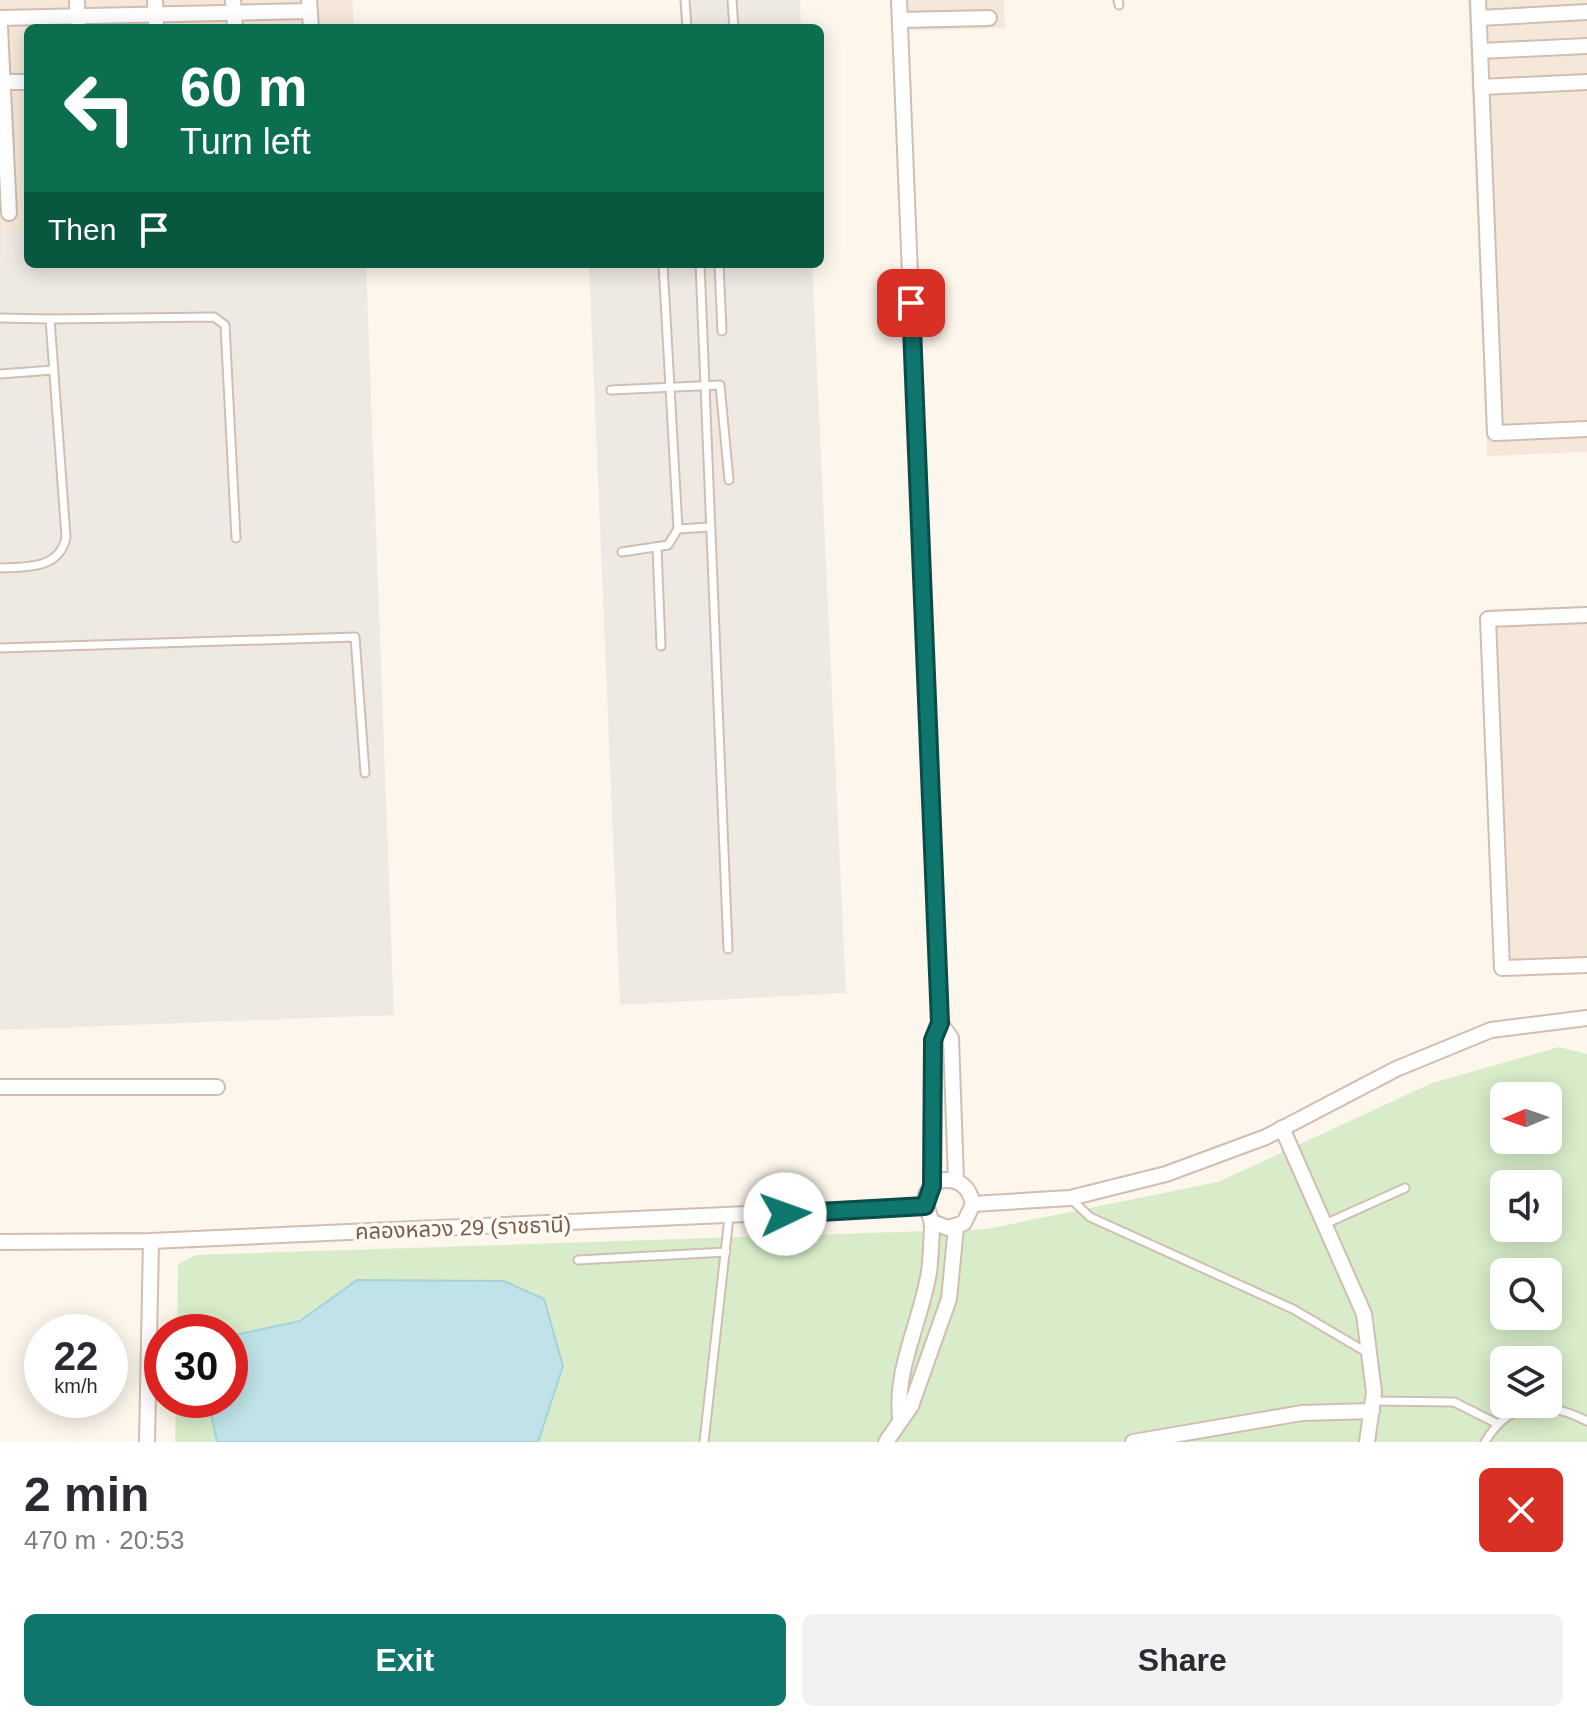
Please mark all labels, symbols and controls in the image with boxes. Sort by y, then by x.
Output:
text: 60 m [180,55,308,118]
icon: left [48,56,152,160]
text: Turn left [180,121,311,162]
icon: arrive [132,208,176,252]
text: Then [48,213,116,246]
pin [877,269,945,337]
icon: arrive [889,281,933,325]
north arrow [1490,1082,1562,1154]
map controls [1490,1082,1562,1418]
button: sound [1490,1170,1562,1242]
position arrow [743,1172,827,1256]
street label: คลองหลวง 29 (ราชธานี) [355,1212,571,1244]
button: search [1490,1258,1562,1330]
speed limit sign: 30 [144,1314,248,1418]
text: 22 [54,1334,98,1378]
button: layers [1490,1346,1562,1418]
text: km/h [54,1375,98,1397]
text: 2 min [24,1468,149,1521]
button: close [1479,1468,1563,1552]
text: 470 m · 20:53 [24,1525,184,1555]
button: Exit [24,1614,786,1706]
button: Share [802,1614,1563,1706]

